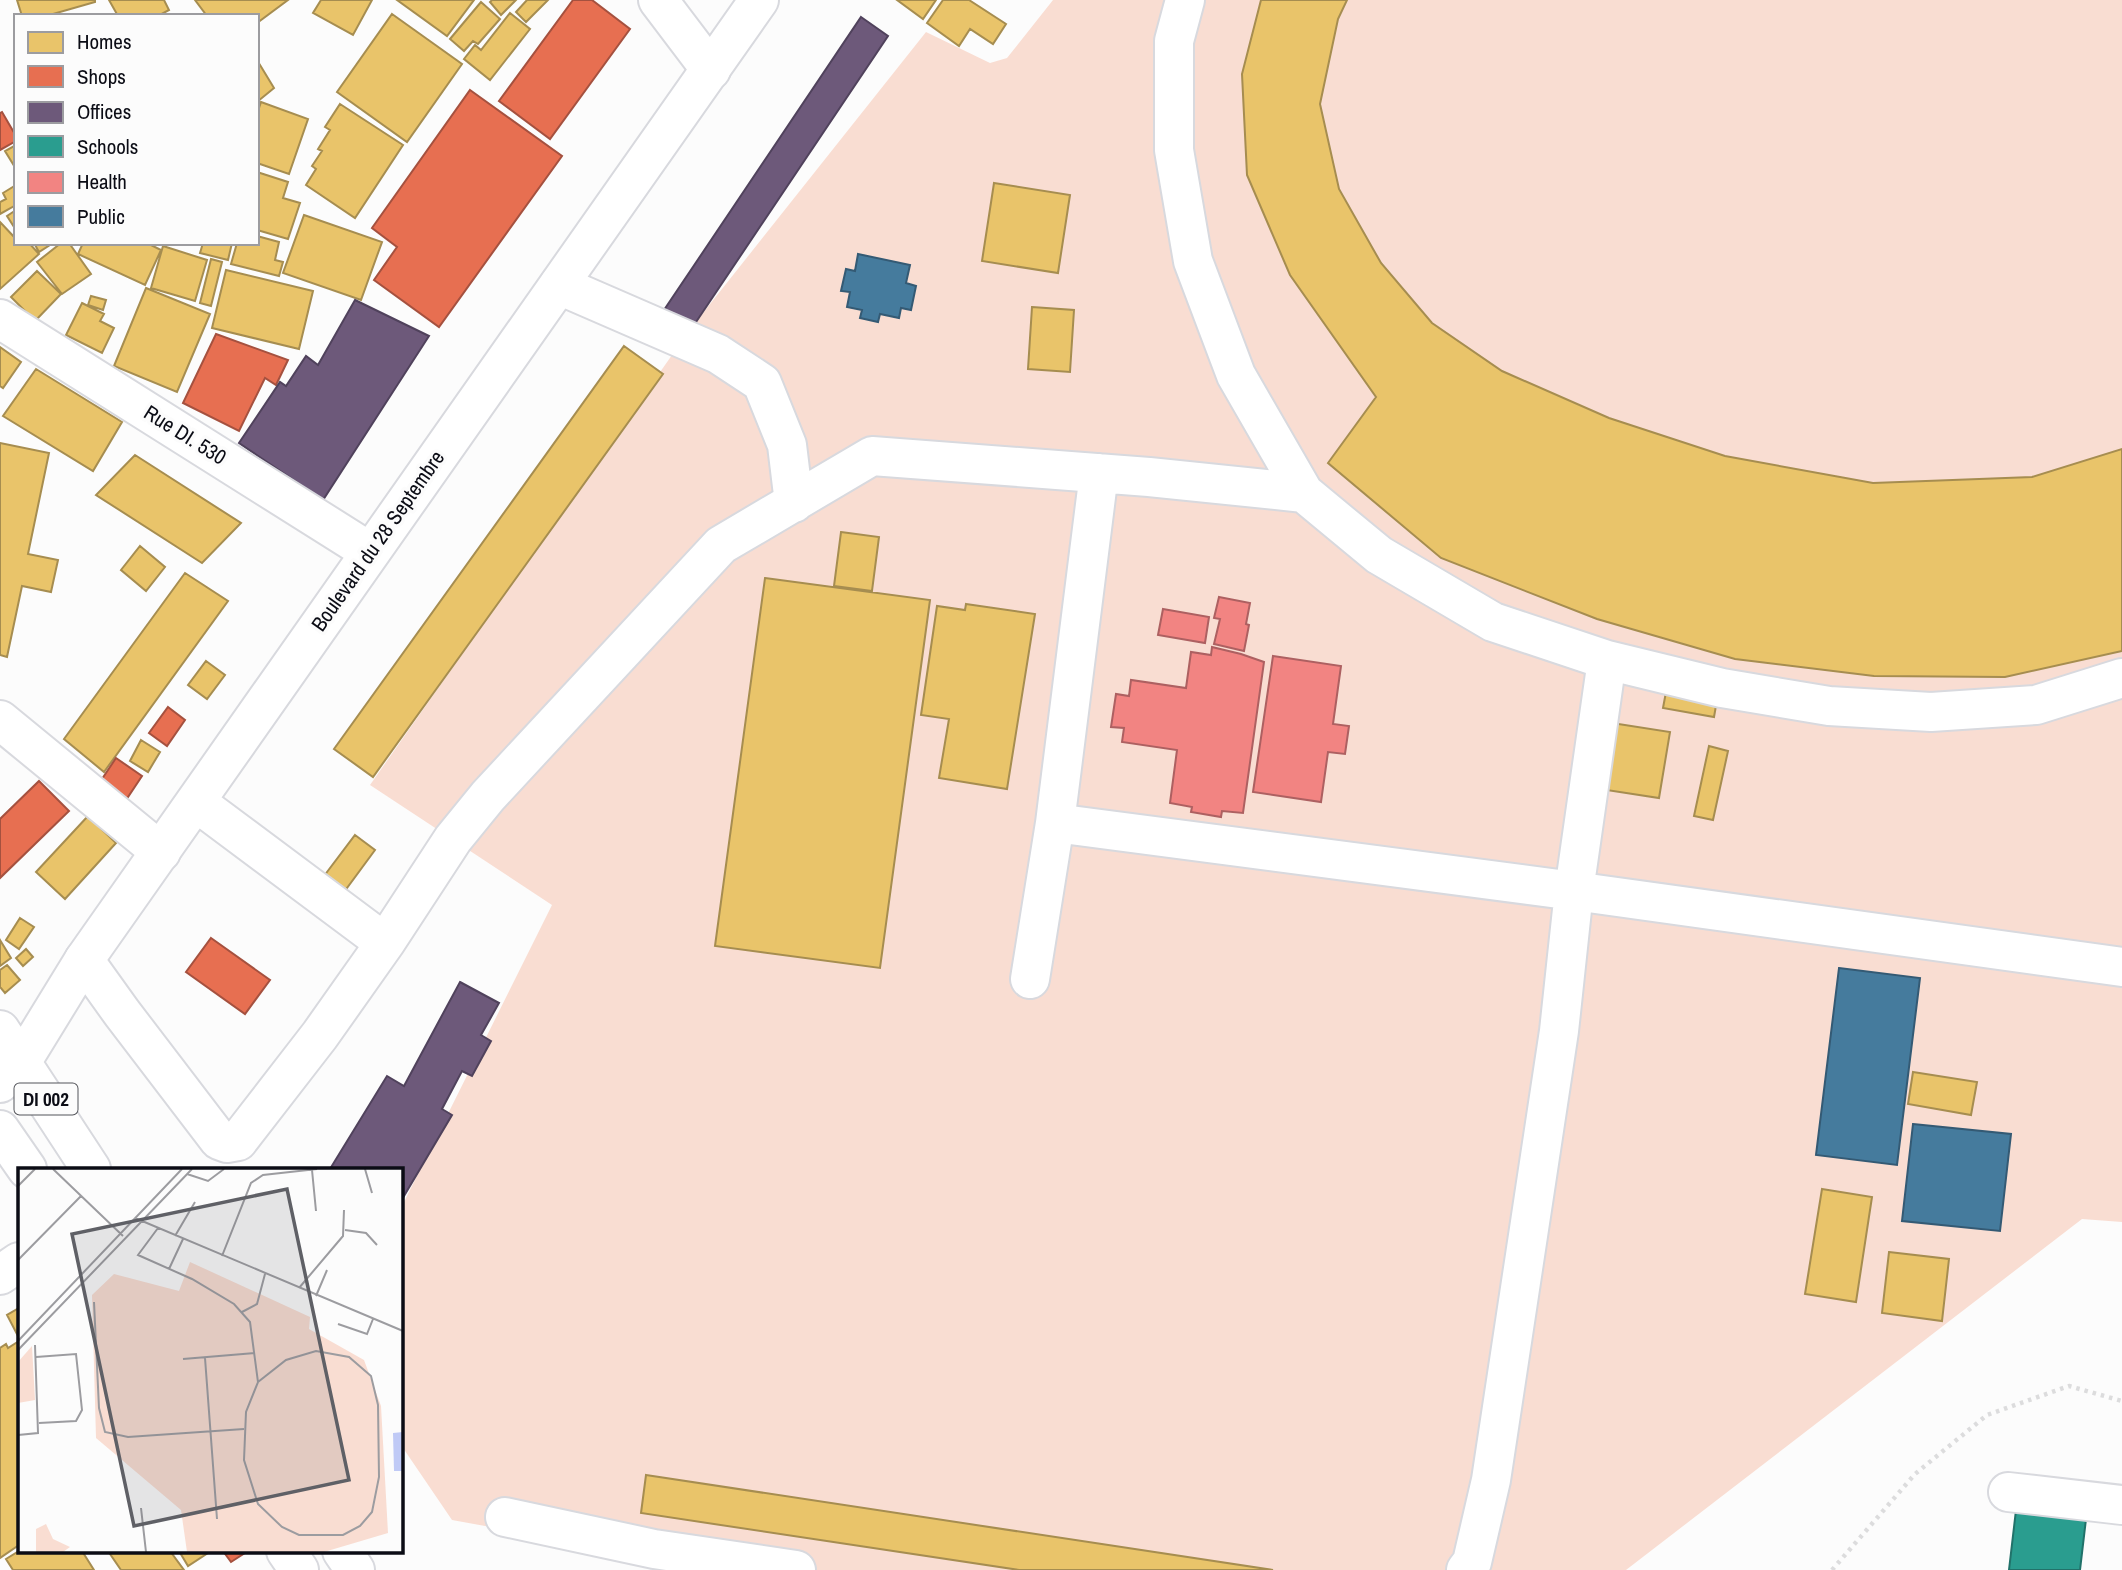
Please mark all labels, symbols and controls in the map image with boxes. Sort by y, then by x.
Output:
legend [14,14,259,245]
text: Homes [77,27,132,56]
text: Shops [77,62,126,91]
text: Offices [77,97,131,126]
text: Schools [77,132,138,161]
text: Health [77,167,127,196]
text: Public [77,202,125,231]
street label: Rue DI. 530 [139,398,232,471]
street label: Boulevard du 28 Septembre [304,445,451,637]
road number: DI 002 [14,1084,78,1114]
inset map [18,1168,402,1552]

